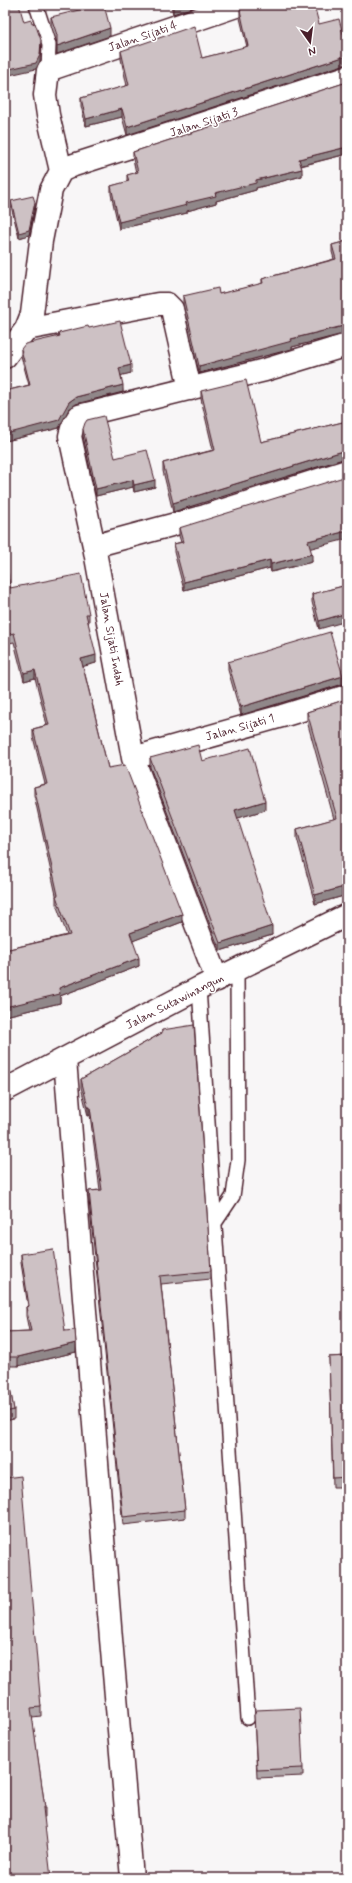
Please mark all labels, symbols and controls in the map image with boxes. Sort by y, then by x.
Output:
street label: Jalan Sijati 4 [106,18,180,56]
north arrow [290,22,330,62]
text: N [307,43,317,58]
street label: Jalan Sijati 3 [168,104,241,142]
street label: Jalan Sijati Indah [95,591,127,687]
street label: Jalan Sijati 1 [204,711,276,745]
street label: Jalan Sutawinangun [123,970,227,1034]

